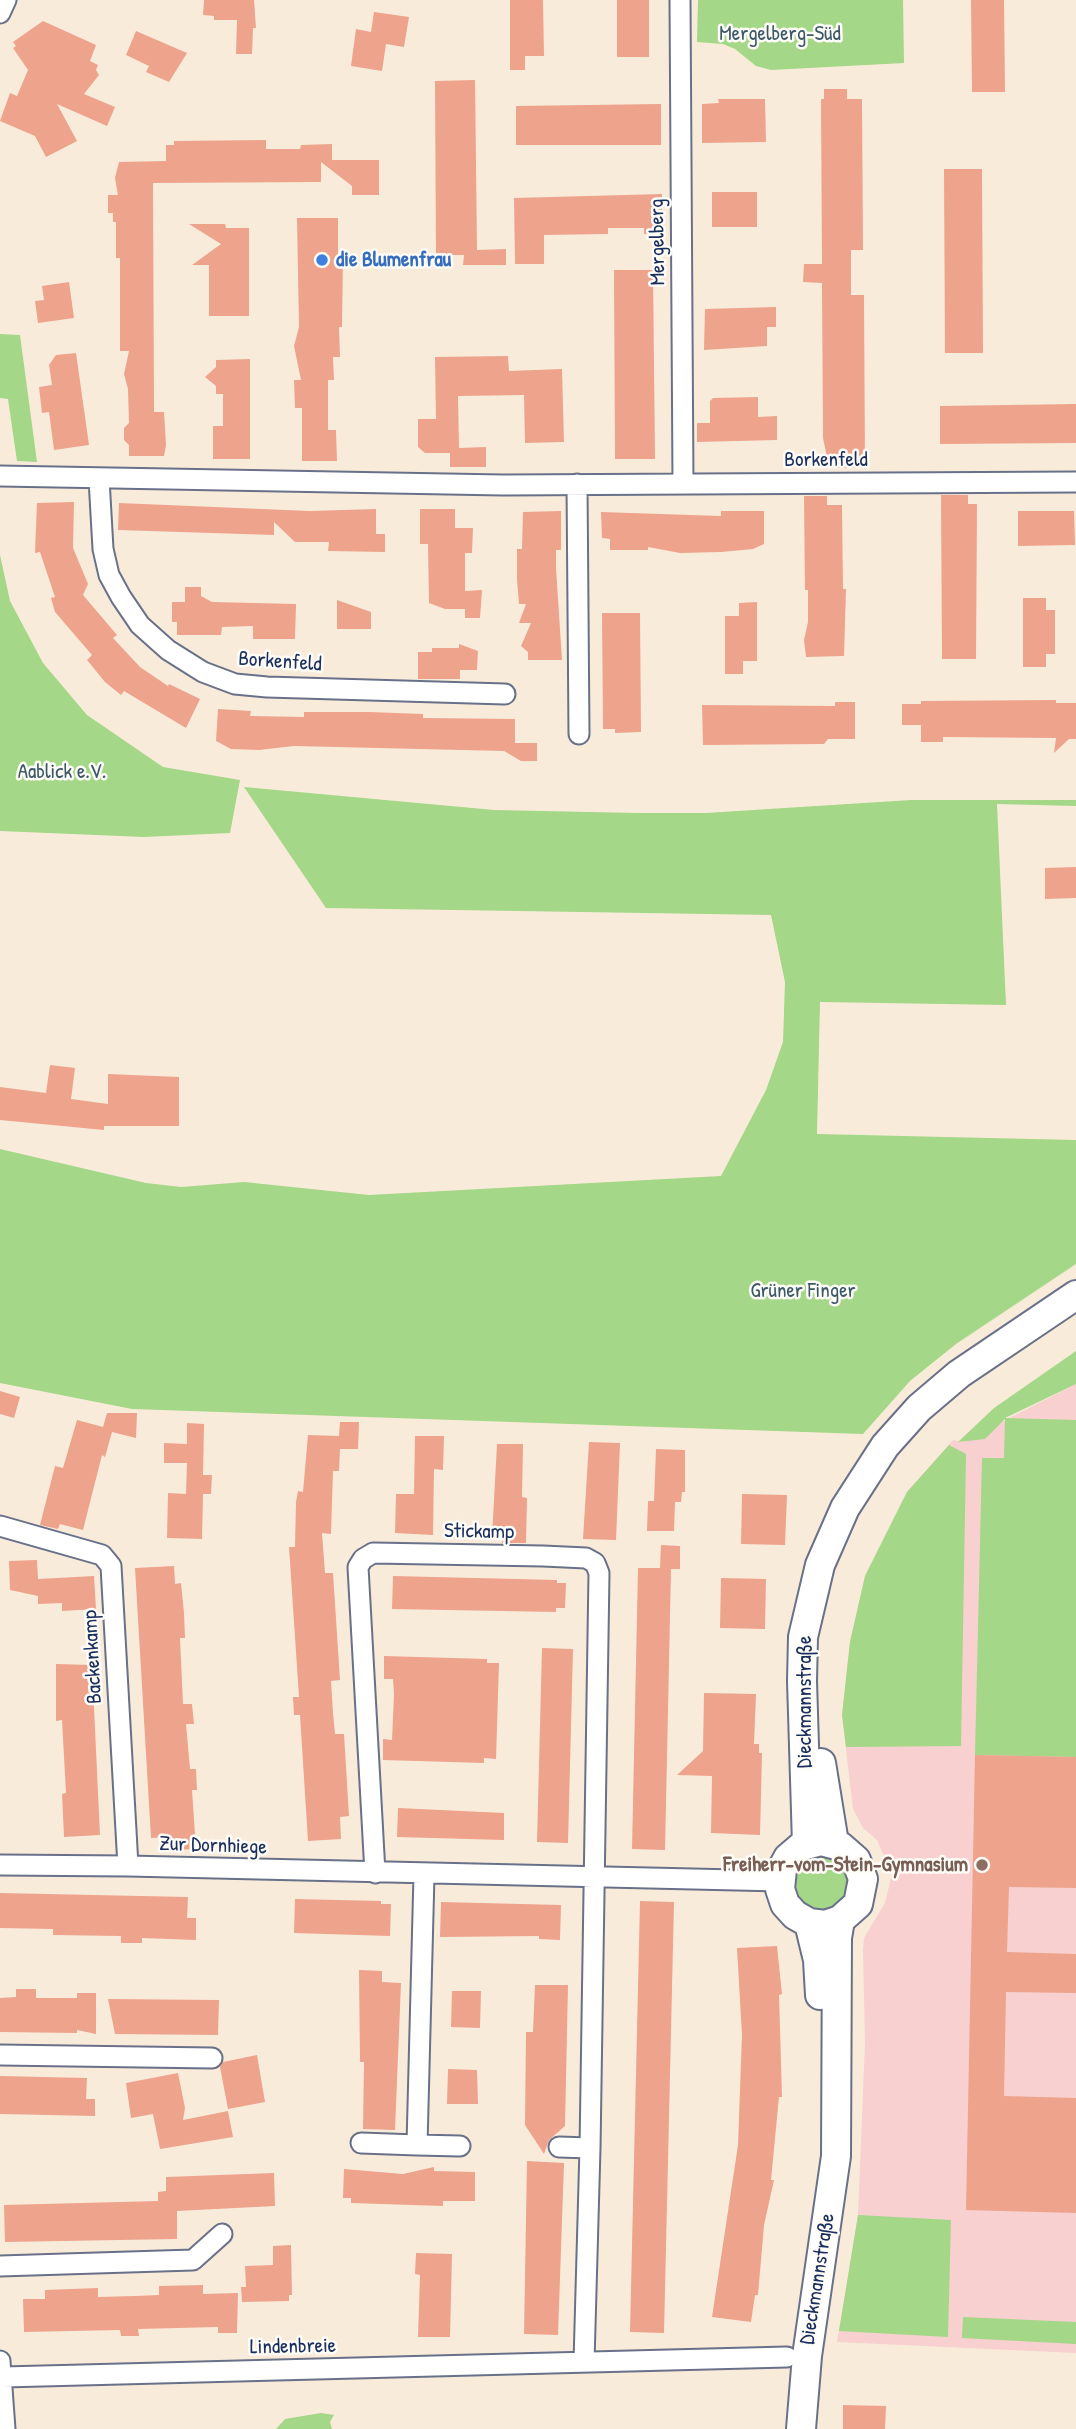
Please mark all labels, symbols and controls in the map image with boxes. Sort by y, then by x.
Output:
park label: Mergelberg-Süd [719,21,841,47]
street label: Mergelberg [645,198,671,286]
place label: die Blumenfrau [336,247,451,273]
marker: die Blumenfrau [314,252,330,268]
street label: Borkenfeld [784,447,868,473]
street label: Borkenfeld [238,647,322,677]
park label: Aablick e.V. [18,759,106,785]
park label: Grüner Finger [750,1278,856,1304]
street label: Stickamp [444,1519,514,1545]
street label: Backenkamp [78,1610,108,1704]
street label: Dieckmannstraße [792,1636,818,1768]
street label: Zur Dornhiege [159,1832,267,1860]
place label: Freiherr-vom-Stein-Gymnasium [723,1852,968,1878]
marker: Freiherr-vom-Stein-Gymnasium [974,1857,990,1873]
street label: Dieckmannstraße [795,2212,841,2346]
street label: Lindenbreie [250,2334,336,2360]

